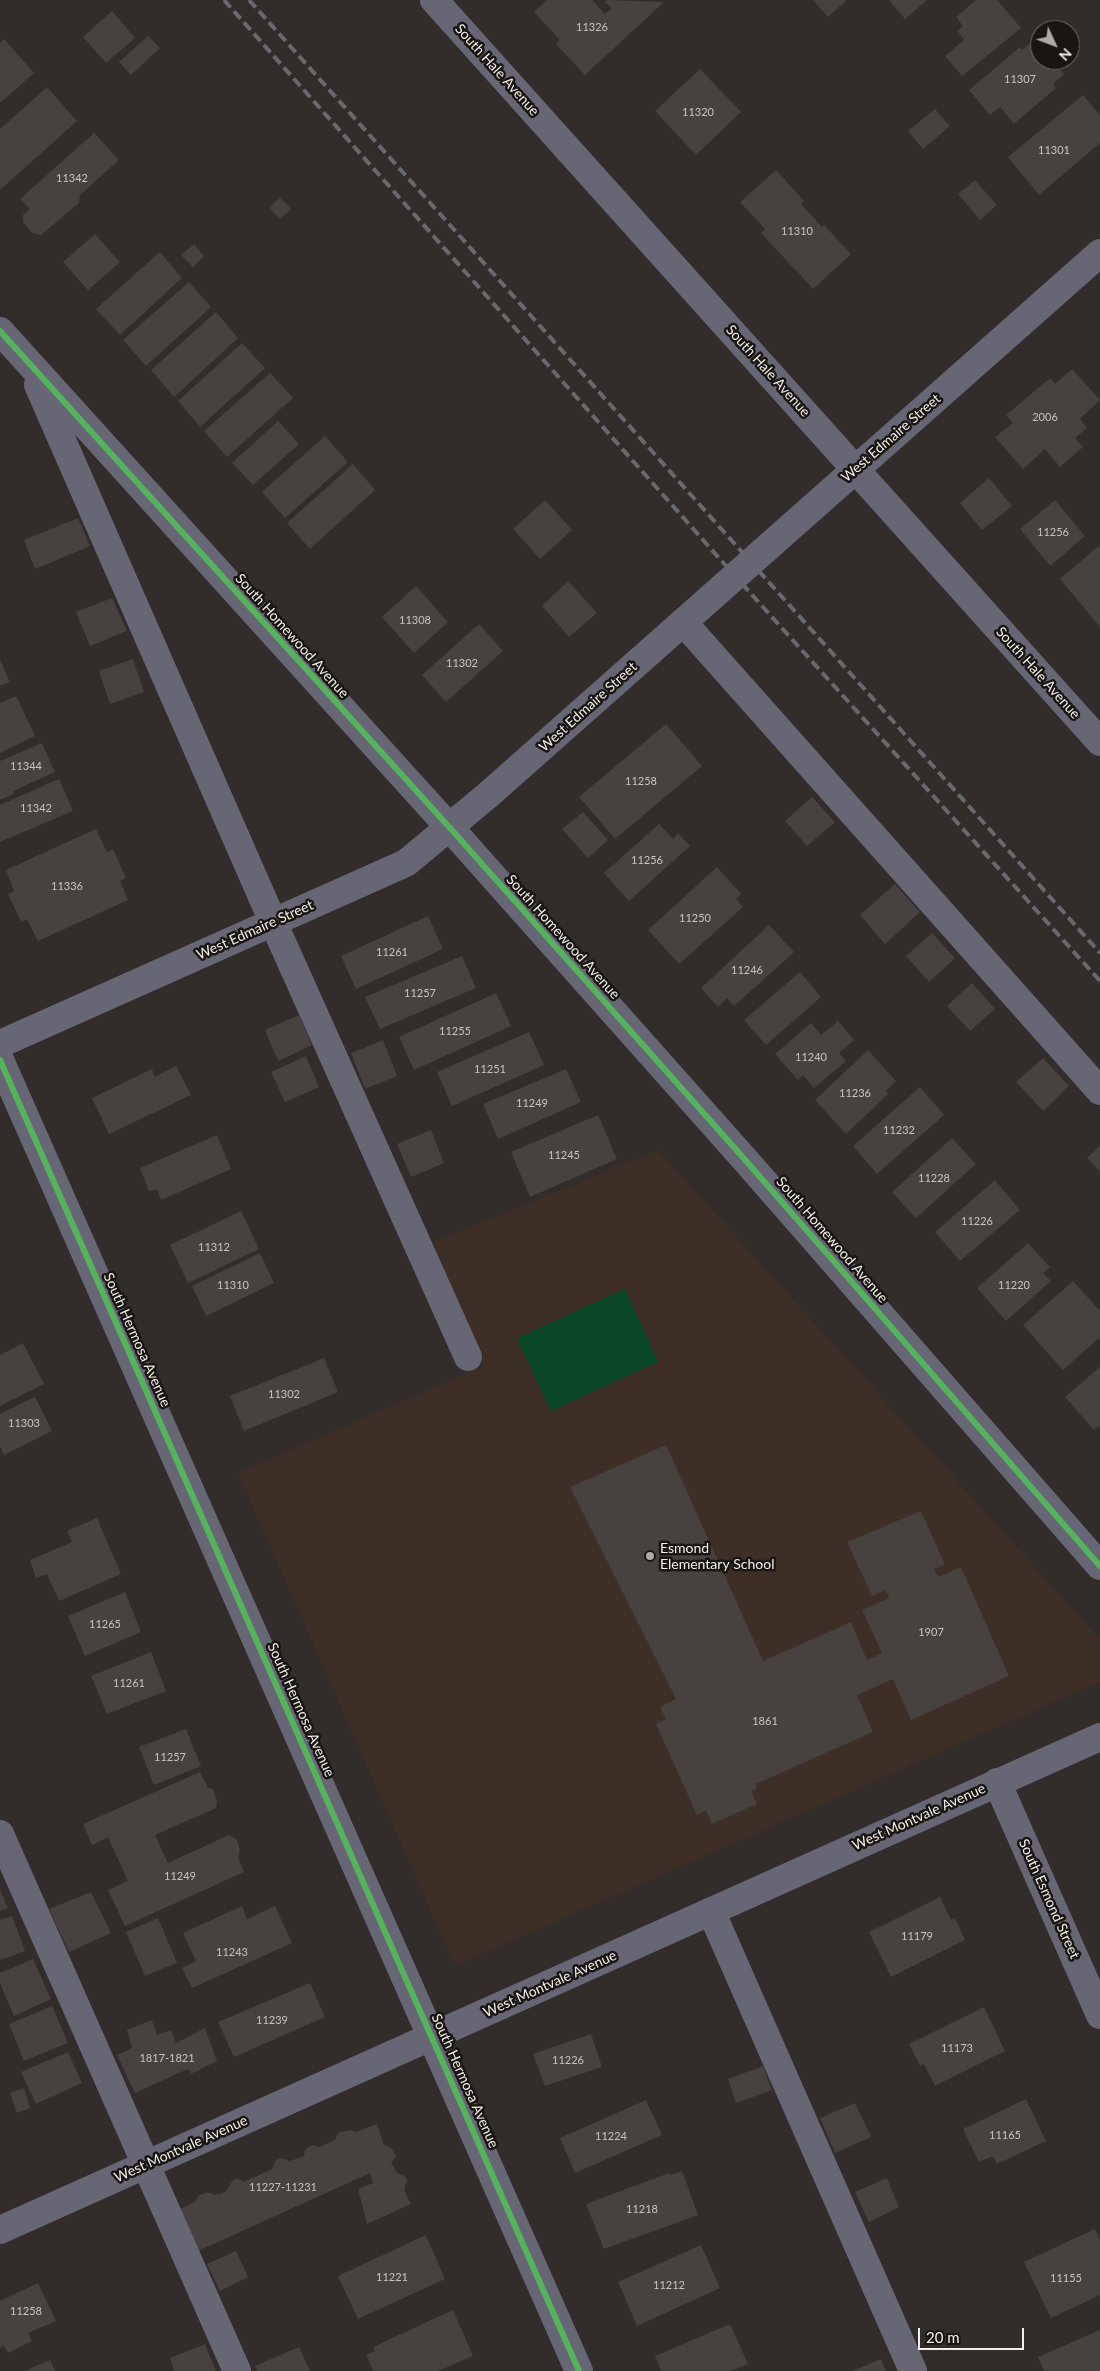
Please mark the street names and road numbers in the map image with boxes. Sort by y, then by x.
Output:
street label: South Hale Avenue [451,21,543,119]
street label: South Hale Avenue [722,322,814,420]
street label: West Edmaire Street [838,390,944,486]
street label: South Homewood Avenue [232,570,352,702]
street label: South Hale Avenue [992,624,1084,722]
street label: West Edmaire Street [536,659,640,755]
street label: South Homewood Avenue [503,871,623,1003]
street label: West Edmaire Street [194,897,316,963]
street label: South Homewood Avenue [773,1174,891,1306]
street label: South Hermosa Avenue [100,1270,174,1410]
street label: South Hermosa Avenue [264,1640,338,1780]
street label: West Montvale Avenue [850,1780,988,1854]
street label: South Esmond Street [1015,1837,1083,1961]
street label: West Montvale Avenue [481,1947,619,2021]
street label: South Hermosa Avenue [428,2011,502,2151]
street label: West Montvale Avenue [112,2112,250,2186]

